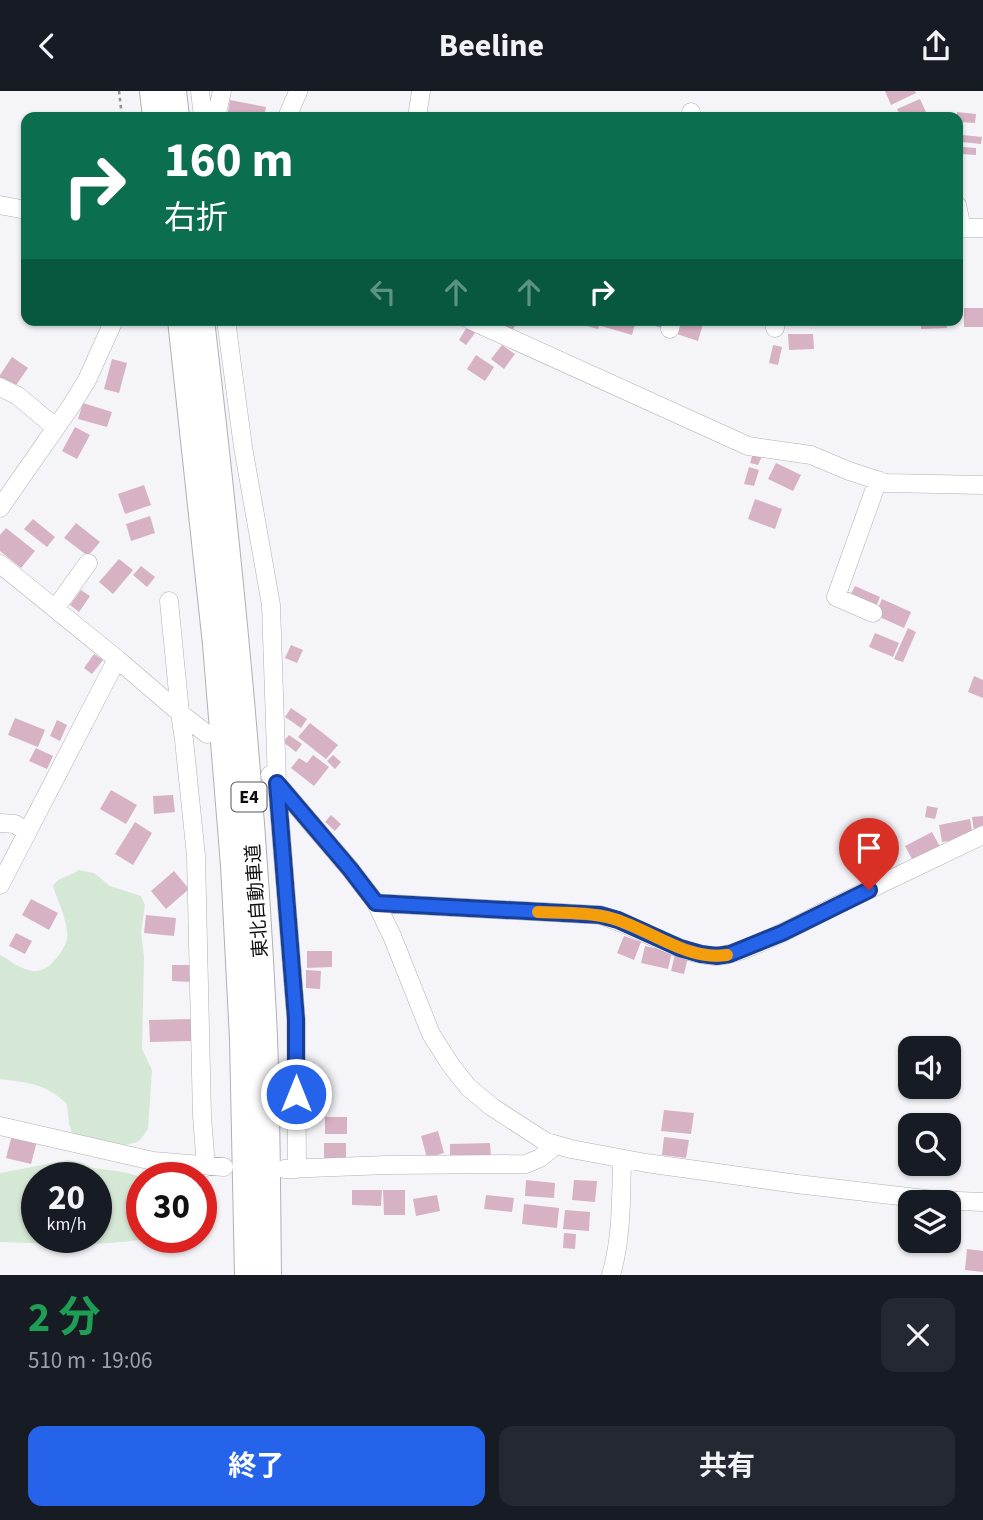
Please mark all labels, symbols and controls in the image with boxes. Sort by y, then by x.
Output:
text: Beeline [439,23,544,69]
icon: back [28,27,66,65]
icon: share [917,27,955,65]
text: 160 m [164,126,293,196]
icon: right [49,140,140,231]
text: 右折 [164,195,228,241]
icon: left [364,273,402,311]
icon: ahead [437,273,475,311]
icon: ahead [510,273,548,311]
icon: right [583,273,621,311]
road number: E4 [232,783,266,811]
pin [839,818,899,890]
icon: arrive [850,829,888,867]
street label: 東北自動車道 [240,843,275,959]
map controls [898,1036,961,1253]
button: sound [898,1036,961,1099]
position arrow [259,1057,333,1131]
button: search [898,1113,961,1176]
speed limit sign: 30 [126,1162,217,1253]
text: 20 [48,1173,85,1223]
button: layers [898,1190,961,1253]
text: km/h [47,1212,86,1237]
text: 2 分 [28,1288,101,1348]
button: close [881,1298,955,1372]
text: 510 m · 19:06 [28,1344,152,1377]
button: 終了 [28,1426,485,1506]
button: 共有 [499,1426,955,1506]

